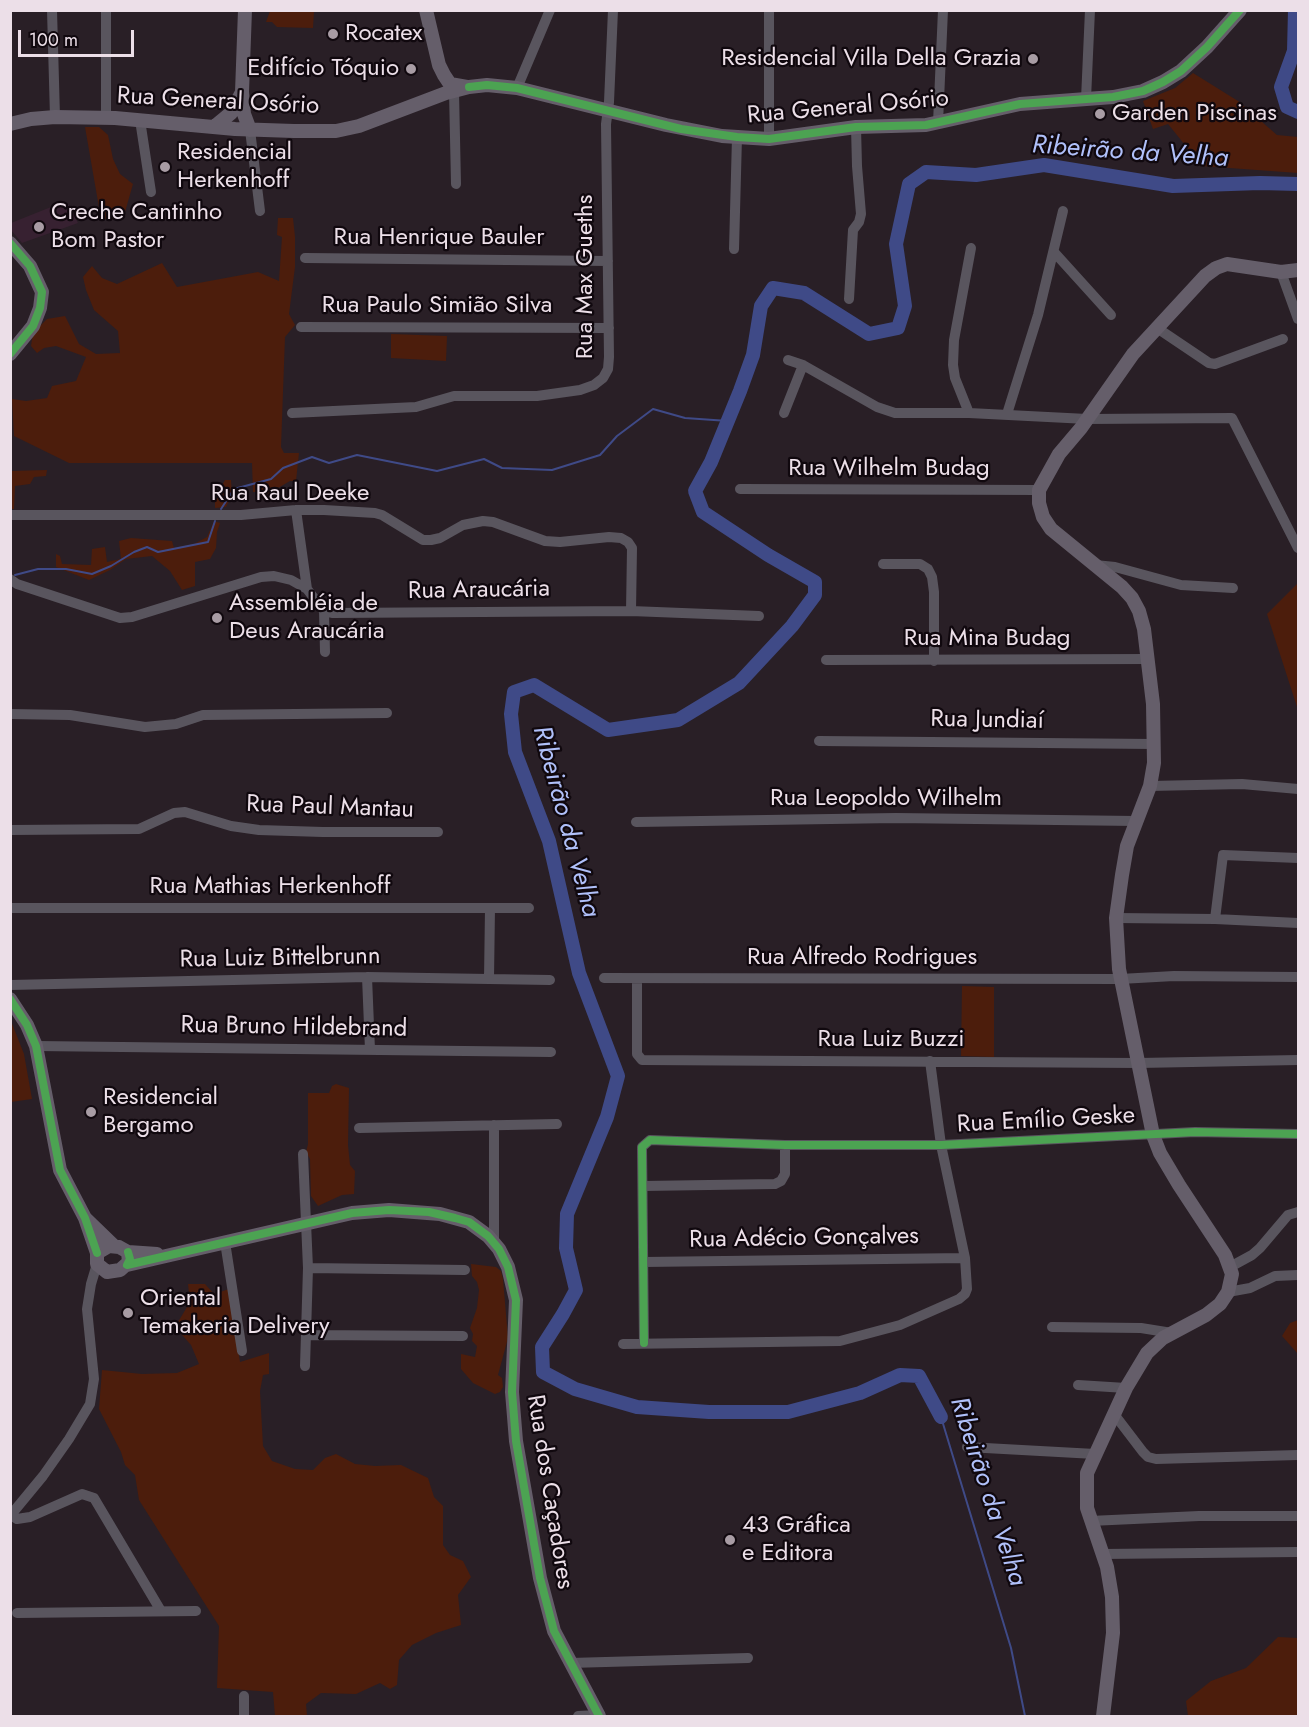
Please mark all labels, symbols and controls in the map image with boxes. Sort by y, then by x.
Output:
scale bar [21,18,136,56]
place label: Rocatex [345,20,422,48]
text: 100 m [29,27,78,53]
marker: Rocatex [326,27,340,41]
place label: Residencial Villa Della Grazia [721,45,1021,73]
marker: Residencial Villa Della Grazia [1026,52,1040,66]
place label: Edifício Tóquio [247,55,399,83]
marker: Edifício Tóquio [404,62,418,76]
street label: Rua General Osório [116,82,320,122]
street label: Rua General Osório [746,85,950,131]
place label: Garden Piscinas [1112,100,1277,128]
marker: Garden Piscinas [1093,107,1107,121]
water label: Ribeirão da Velha [1031,131,1229,175]
place label: Residencial Herkenhoff [177,139,292,195]
marker: Residencial Herkenhoff [158,160,172,174]
street label: Rua Max Gueths [572,195,600,359]
place label: Creche Cantinho Bom Pastor [51,199,222,255]
marker: Creche Cantinho Bom Pastor [32,220,46,234]
street label: Rua Henrique Bauler [334,224,544,252]
street label: Rua Paulo Simião Silva [322,292,552,320]
street label: Rua Wilhelm Budag [788,455,990,483]
street label: Rua Raul Deeke [211,480,369,508]
street label: Rua Araucária [408,575,550,607]
place label: Assembléia de Deus Araucária [229,590,384,646]
marker: Assembléia de Deus Araucária [210,611,224,625]
street label: Rua Mina Budag [904,625,1070,653]
street label: Rua Jundiaí [930,706,1044,736]
water label: Ribeirão da Velha [524,723,606,921]
street label: Rua Leopoldo Wilhelm [770,785,1002,813]
street label: Rua Paul Mantau [246,791,414,825]
street label: Rua Mathias Herkenhoff [149,873,391,901]
street label: Rua Luiz Bittelbrunn [179,943,381,975]
street label: Rua Alfredo Rodrigues [747,944,977,972]
street label: Rua Bruno Hildebrand [180,1012,408,1044]
street label: Rua Luiz Buzzi [817,1026,965,1054]
place label: Residencial Bergamo [103,1084,218,1140]
street label: Rua Emílio Geske [956,1102,1136,1140]
marker: Residencial Bergamo [84,1105,98,1119]
street label: Rua Adécio Gonçalves [689,1223,919,1255]
place label: Oriental Temakeria Delivery [140,1285,330,1341]
marker: Oriental Temakeria Delivery [121,1306,135,1320]
street label: Rua dos Caçadores [519,1393,579,1591]
water label: Ribeirão da Velha [942,1394,1032,1590]
place label: 43 Gráfica e Editora [742,1512,851,1568]
marker: 43 Gráfica e Editora [723,1533,737,1547]

